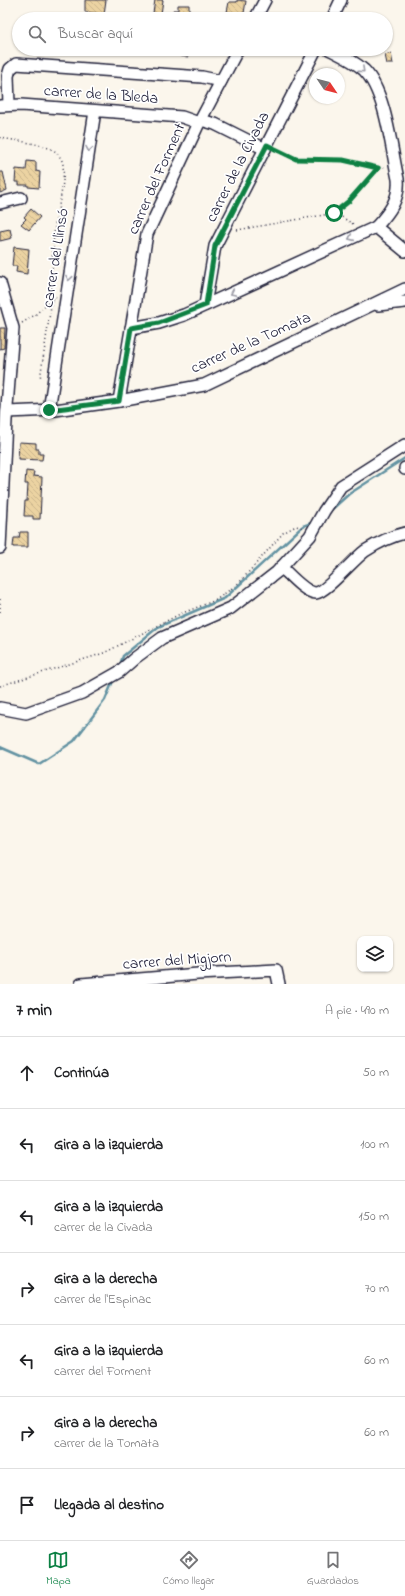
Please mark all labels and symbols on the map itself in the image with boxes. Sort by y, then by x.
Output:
one-way arrow [357,65,365,73]
north arrow [309,68,345,104]
street label: carrer de la Bleda [43,79,159,111]
street label: carrer de la Civada [200,107,276,227]
street label: carrer del Forment [122,119,193,239]
one-way arrow [85,146,94,153]
route start [325,204,343,222]
street label: carrer del Llinsó [36,206,76,310]
one-way arrow [347,233,355,241]
one-way arrow [65,275,74,281]
one-way arrow [229,288,237,296]
street label: carrer de la Tomata [187,306,315,380]
route end [40,401,58,419]
street label: carrer del Migjorn [122,945,232,977]

